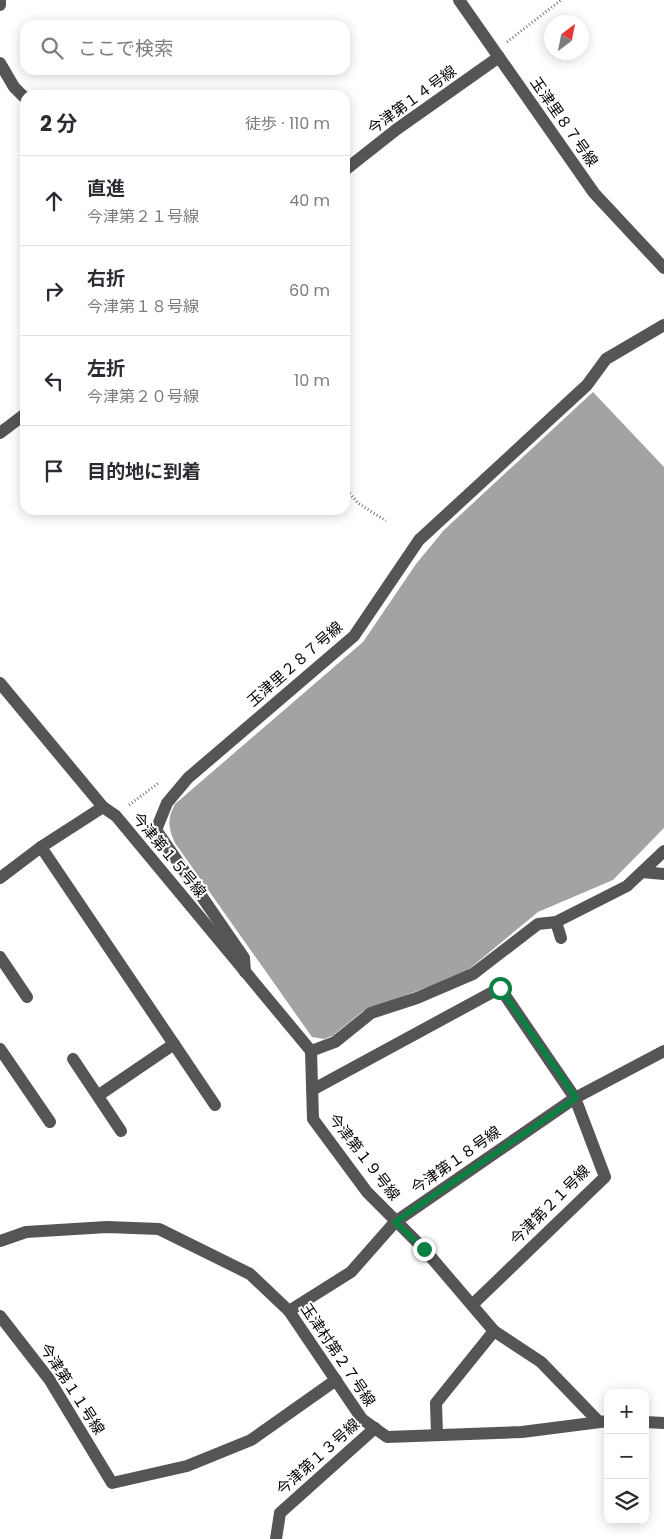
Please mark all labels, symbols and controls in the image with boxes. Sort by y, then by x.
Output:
north arrow [544,15,589,60]
search box [20,20,350,75]
icon: search [38,34,66,62]
text: ここで検索 [78,35,173,62]
street label: 今津第１４号線 [363,60,460,139]
street label: 玉津里８７号線 [526,73,603,171]
text: 2 分 [40,109,77,138]
text: 徒歩 · 110 m [245,112,330,135]
text: 直進 [87,175,125,202]
icon: ahead [40,187,68,215]
text: 40 m [289,189,330,212]
text: 今津第２１号線 [87,205,199,228]
text: 右折 [87,265,125,292]
icon: right [40,277,68,305]
text: 60 m [289,279,330,302]
text: 今津第１８号線 [87,295,199,318]
text: 左折 [87,355,125,382]
icon: left [40,367,68,395]
text: 10 m [294,369,330,392]
text: 今津第２０号線 [87,385,199,408]
icon: arrive [40,457,68,485]
text: 目的地に到着 [87,458,201,485]
street label: 玉津里２８７号線 [242,616,347,711]
street label: 今津第１５号線 [128,808,211,902]
route start [489,977,512,1000]
street label: 今津第１９号線 [324,1109,405,1205]
street label: 今津第１８号線 [407,1121,505,1198]
street label: 今津第２１号線 [505,1160,594,1249]
route end [413,1238,436,1261]
street label: 玉津村第２７号線 [296,1299,381,1410]
street label: 今津第１１号線 [35,1339,110,1438]
map controls [604,1389,649,1524]
button: + [604,1389,649,1434]
street label: 今津第１３号線 [272,1414,364,1500]
button: − [604,1434,649,1479]
button: layers [604,1479,649,1524]

